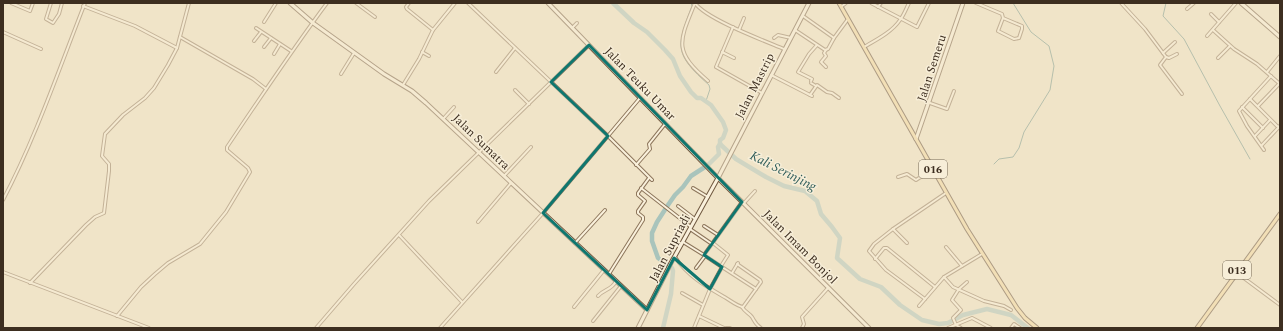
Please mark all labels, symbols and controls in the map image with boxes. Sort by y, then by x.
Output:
street label: Jalan Semeru [912,32,952,104]
street label: Jalan Teuku Umar [600,43,680,125]
street label: Jalan Mastrip [730,50,780,122]
street label: Jalan Sumatra [448,110,514,175]
water label: Kali Serinjing [746,146,821,197]
road number: 016 [919,160,947,178]
street label: Jalan Imam Bonjol [758,205,842,289]
street label: Jalan Supriadi [644,211,696,285]
road number: 013 [1223,261,1251,279]

